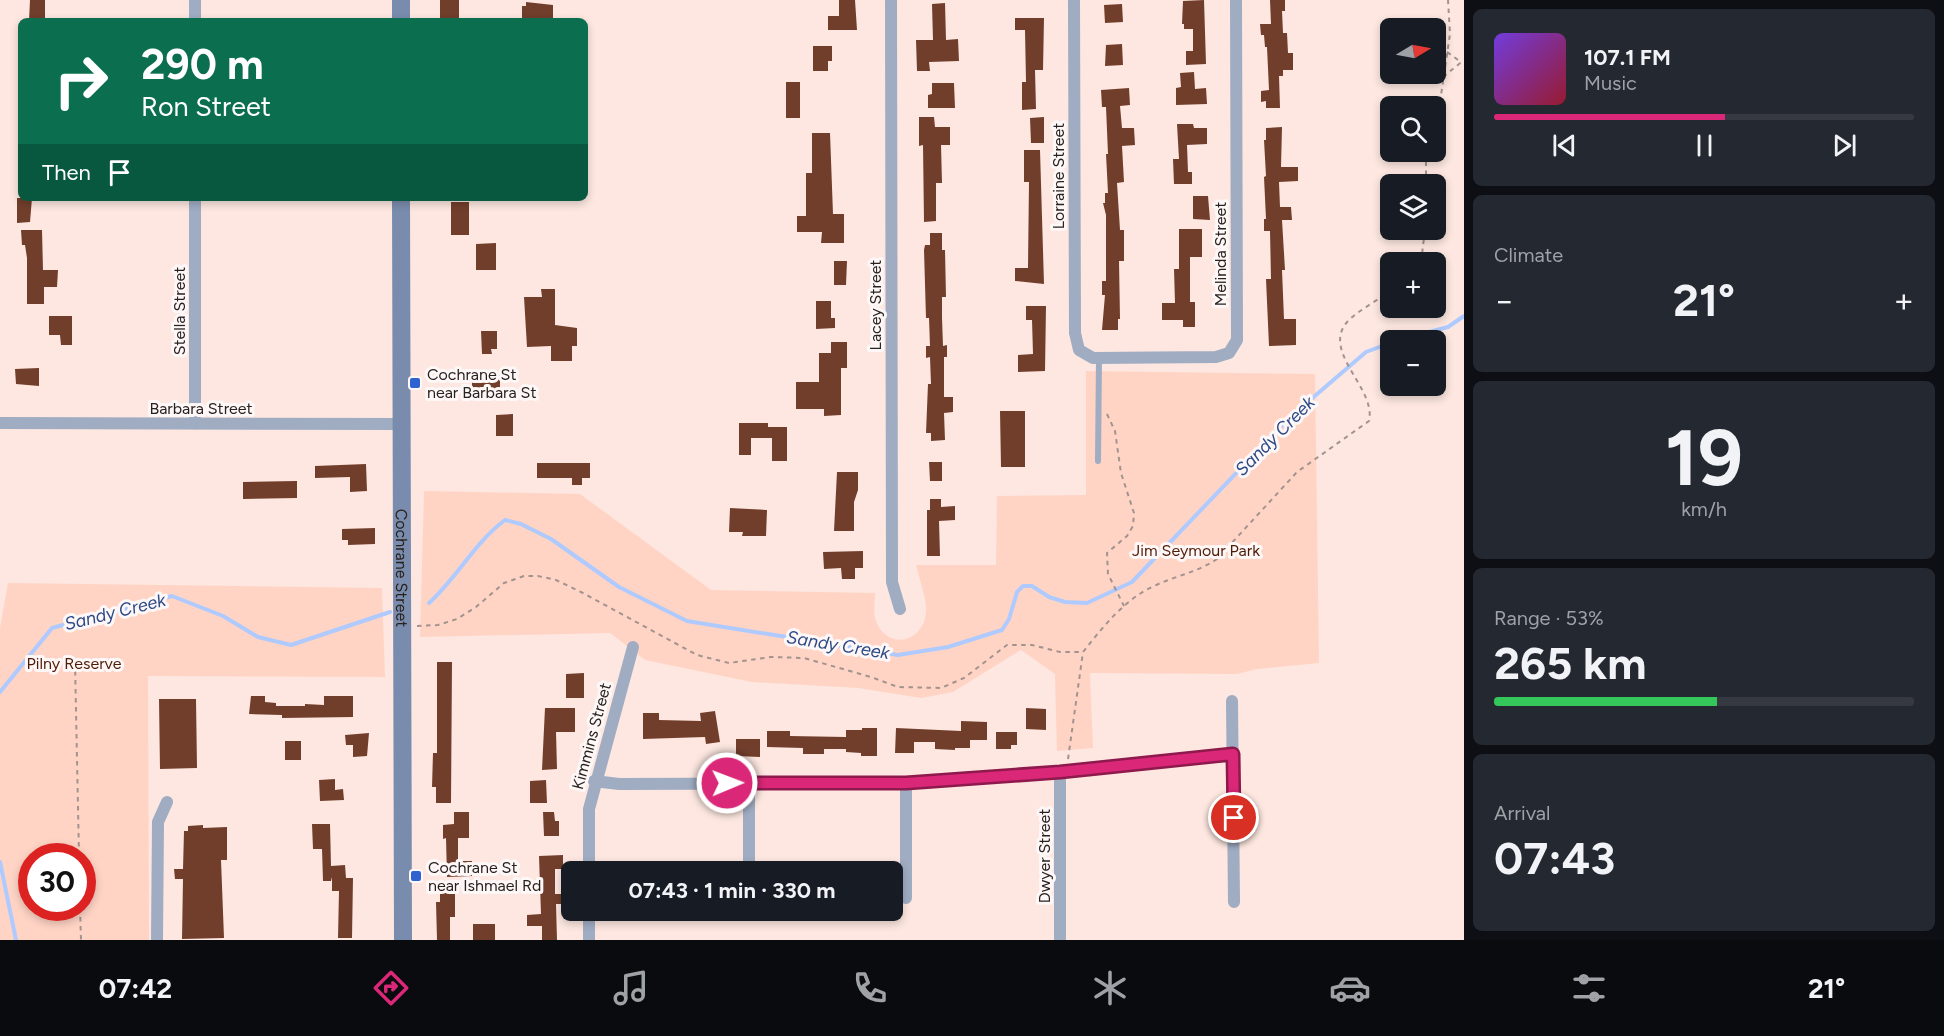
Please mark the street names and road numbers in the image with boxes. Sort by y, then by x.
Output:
street label: Lorraine Street [1049,123,1068,229]
street label: Melinda Street [1211,202,1230,306]
street label: Lacey Street [866,260,885,350]
street label: Stella Street [170,267,189,355]
street label: Barbara Street [149,399,253,418]
street label: Cochrane Street [392,509,411,627]
street label: Kimmins Street [568,681,615,792]
street label: Dwyer Street [1035,809,1054,903]

